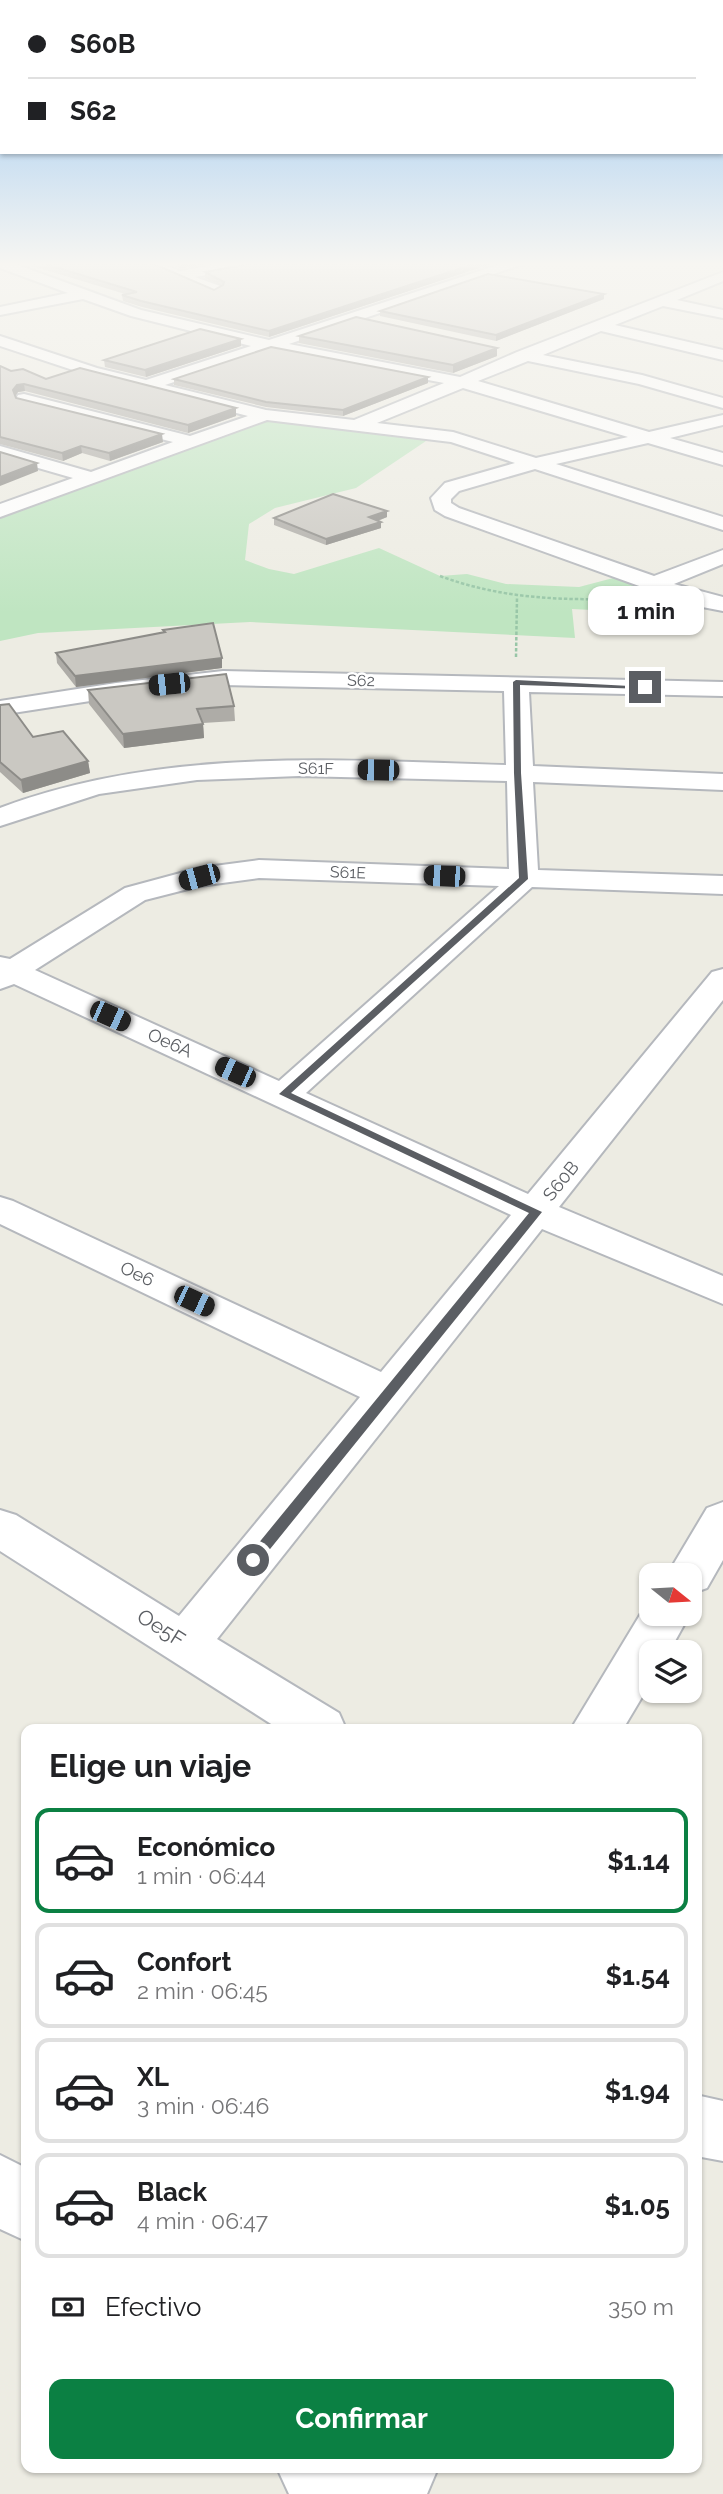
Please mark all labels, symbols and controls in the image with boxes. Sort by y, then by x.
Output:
text: S60B [70,29,135,59]
text: S62 [70,96,116,126]
callout: 1 min [587,586,703,634]
text: 1 min [617,597,675,624]
car [148,671,191,697]
street label: S62 [347,671,375,690]
route end [629,671,661,703]
street label: S61F [298,759,334,778]
car [357,759,400,781]
car [176,861,223,893]
street label: S61E [330,862,367,883]
car [423,865,466,887]
car [87,998,134,1034]
street label: Oe6A [145,1023,196,1062]
car [212,1054,259,1090]
street label: S60B [538,1157,583,1205]
street label: Oe6 [117,1257,158,1291]
car [171,1283,218,1319]
route start [237,1544,269,1576]
north arrow [639,1563,702,1626]
map controls [639,1563,702,1703]
street label: Oe5F [133,1603,190,1652]
button: layers [639,1640,702,1703]
text: Elige un viaje [49,1747,251,1784]
icon: car [53,1829,116,1892]
text: Económico [137,1832,275,1862]
text: $1.14 [607,1846,670,1876]
text: 1 min · 06:44 [137,1862,266,1889]
icon: car [53,1944,116,2007]
text: Confort [137,1947,231,1977]
text: $1.54 [606,1961,670,1991]
text: 2 min · 06:45 [137,1977,268,2004]
icon: car [53,2059,116,2122]
text: XL [137,2062,169,2092]
text: $1.94 [605,2076,670,2106]
text: 3 min · 06:46 [137,2092,269,2119]
icon: car [53,2174,116,2237]
text: Black [137,2177,207,2207]
text: $1.05 [604,2191,670,2221]
text: 4 min · 06:47 [137,2207,268,2234]
icon: cash [49,2288,87,2326]
text: Efectivo [105,2292,202,2322]
text: 350 m [608,2293,674,2320]
button: Confirmar [49,2379,674,2459]

